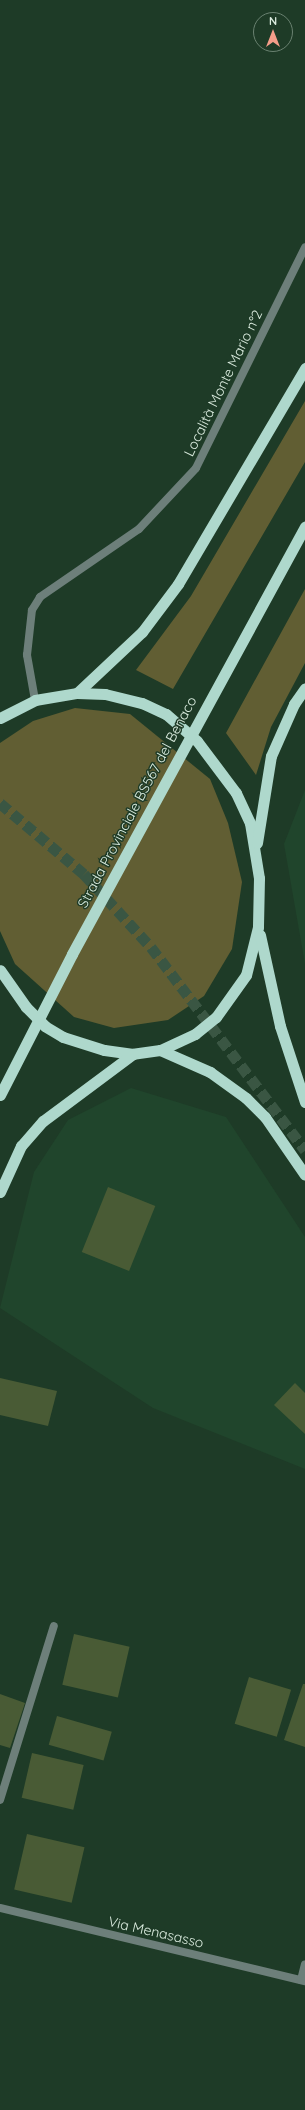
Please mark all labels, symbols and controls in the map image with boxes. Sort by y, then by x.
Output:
north arrow [253,12,293,52]
text: N [269,14,277,28]
street label: Località Monte Mario n°2 [180,307,266,459]
street label: Strada Provinciale BS567 del Benaco [74,693,200,911]
street label: Via Menasasso [107,1913,205,1951]

